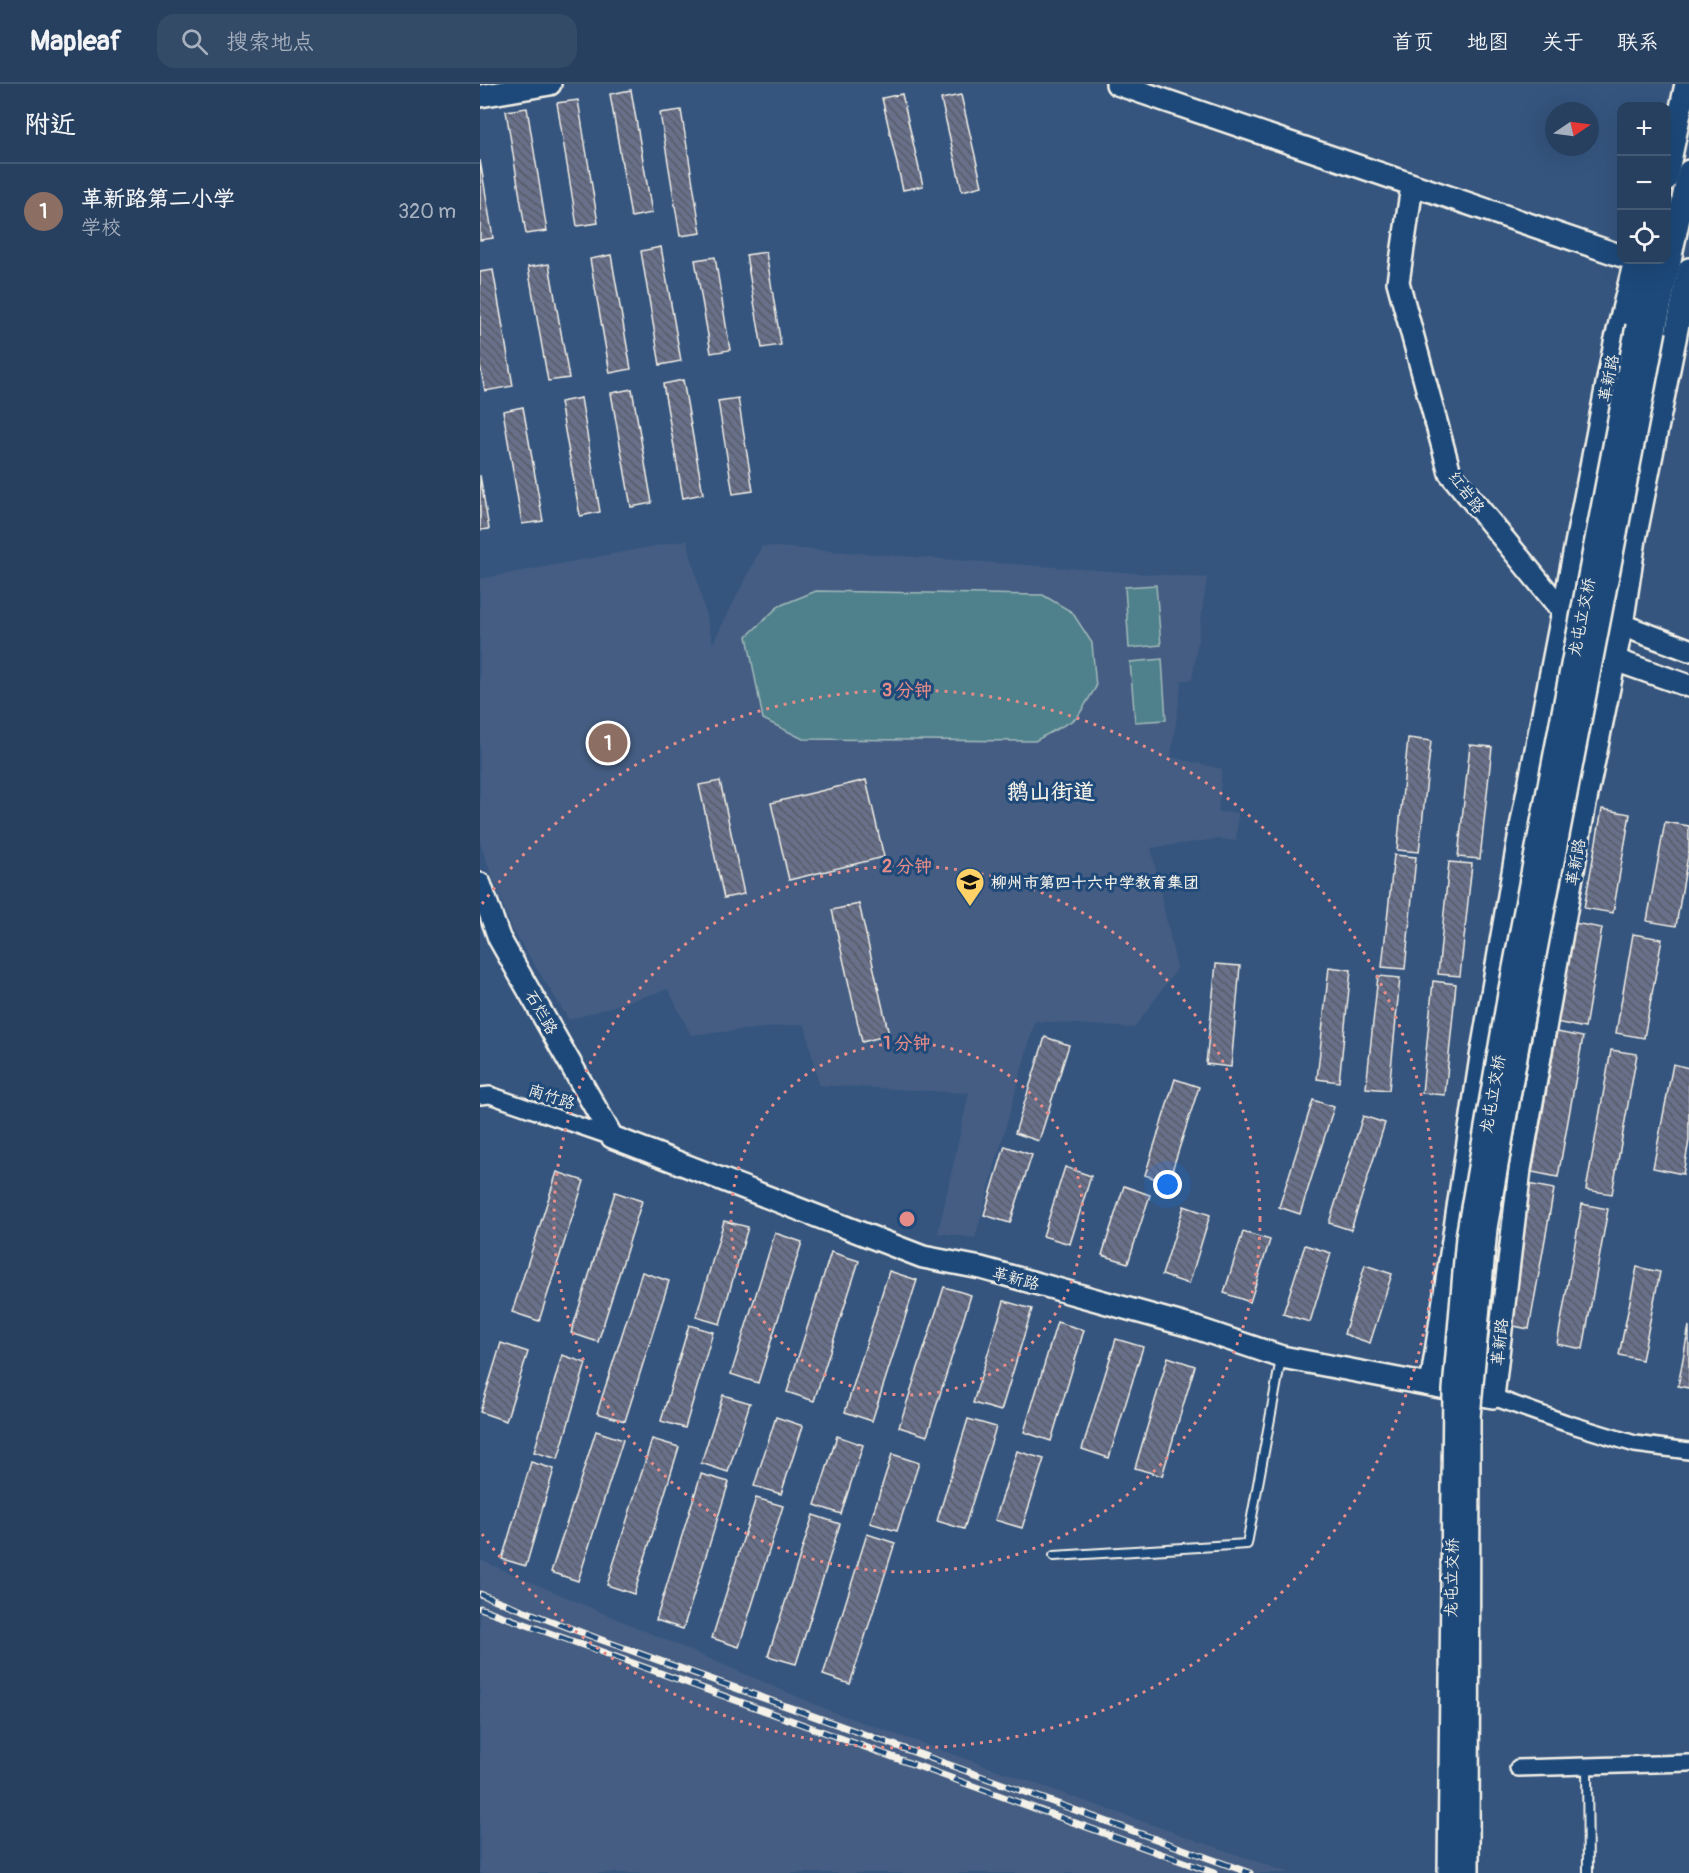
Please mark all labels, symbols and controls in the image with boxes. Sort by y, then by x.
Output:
search box [157,14,577,68]
text: Mapleaf [30,24,121,59]
icon: search [178,25,211,58]
text: 搜索地点 [226,28,314,56]
text: 首页 [1392,29,1434,56]
text: 地图 [1467,29,1509,56]
text: 关于 [1542,29,1584,56]
text: 联系 [1617,29,1659,56]
north arrow [1545,102,1599,156]
map controls [1617,102,1671,264]
button: + [1617,102,1671,156]
text: 附近 [24,109,76,141]
button: − [1617,156,1671,210]
text: 革新路第二小学 [81,185,235,213]
text: 1 [40,199,47,224]
text: 320 m [398,199,456,224]
button: locate [1617,210,1671,264]
text: 学校 [81,215,121,240]
street label: 革新路 [1595,353,1623,404]
street label: 红岩路 [1444,467,1489,518]
street label: 龙屯立交桥 [1565,576,1599,658]
text: 3 分钟 [882,679,932,702]
pin: 1 [588,720,628,766]
district label: 鹅山街道 [1007,778,1095,806]
street label: 革新路 [1562,837,1590,888]
text: 2 分钟 [882,855,932,878]
school or university icon: 柳州市第四十六中学教育集团 [954,866,986,908]
place label: 柳州市第四十六中学教育集团 [991,873,1199,893]
street label: 石烂路 [520,987,562,1038]
text: 1 分钟 [884,1032,930,1055]
street label: 龙屯立交桥 [1476,1053,1510,1135]
street label: 南竹路 [526,1080,578,1114]
your location [1153,1170,1182,1199]
centre of rings [897,1209,917,1229]
street label: 革新路 [990,1263,1042,1295]
street label: 革新路 [1488,1317,1512,1367]
street label: 龙屯立交桥 [1441,1538,1463,1618]

